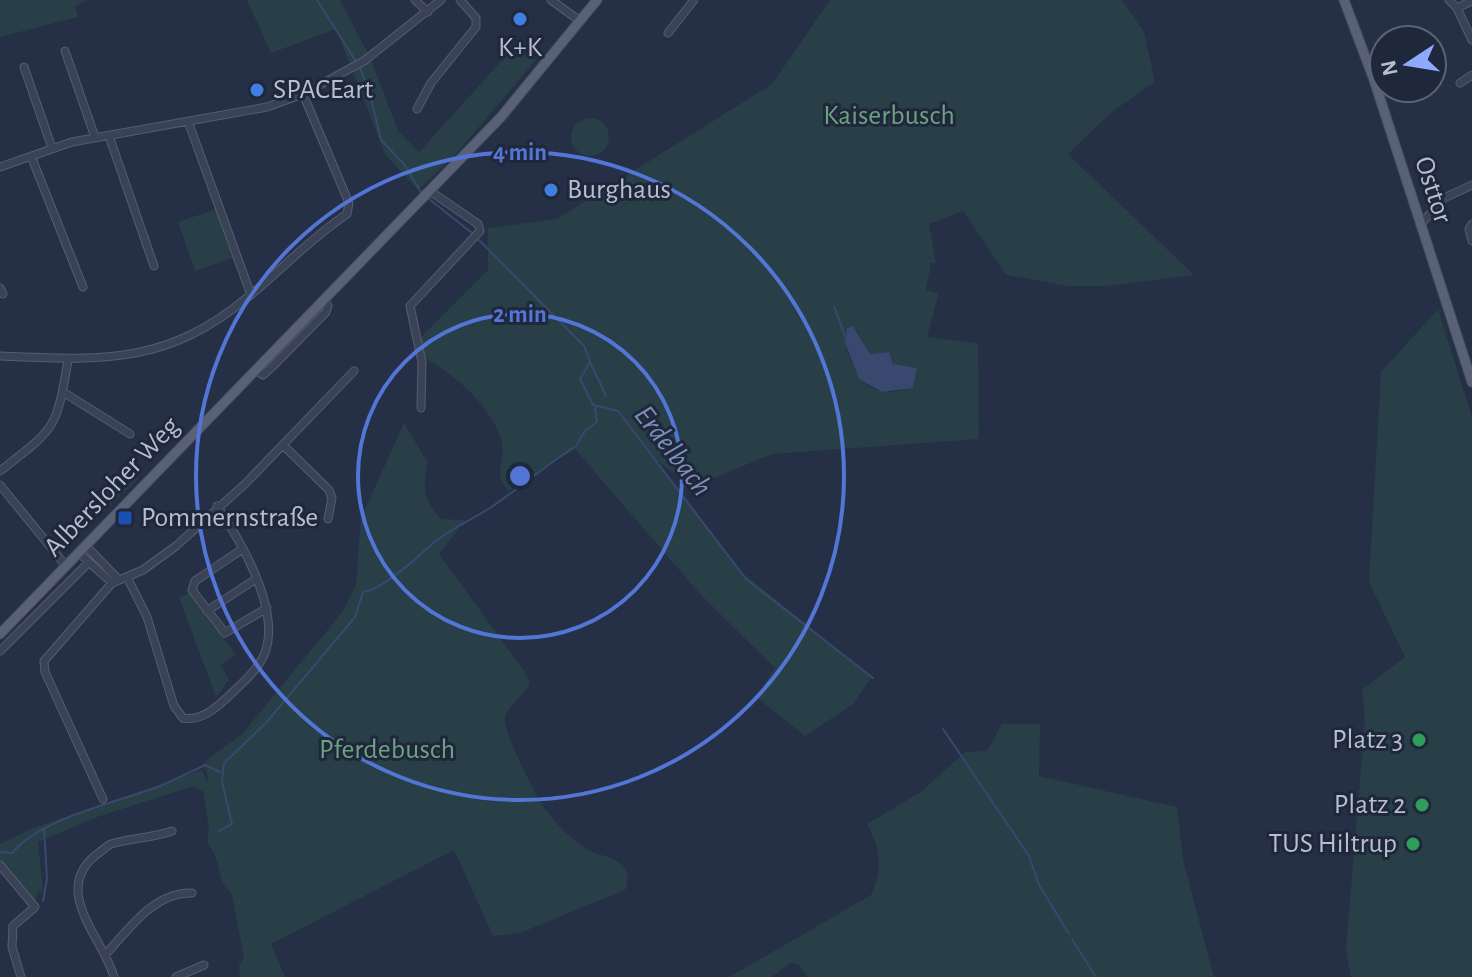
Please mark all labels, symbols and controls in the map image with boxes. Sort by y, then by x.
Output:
marker: K+K [511,10,529,28]
north arrow [1368,24,1448,104]
place label: K+K [498,34,543,62]
text: N [1377,58,1402,78]
place label: SPACEart [273,76,373,104]
marker: SPACEart [248,81,266,99]
park label: Kaiserbusch [823,102,955,130]
text: 4 min [493,141,547,165]
street label: Osttor [1409,153,1457,227]
place label: Burghaus [567,176,671,204]
marker: Burghaus [542,181,560,199]
text: 2 min [493,303,547,327]
water label: Erdelbach [629,400,717,502]
street label: Albersloher Weg [39,412,185,562]
centre of rings [506,462,534,490]
place label: Pommernstraße [141,504,318,532]
marker: Pommernstraße [116,509,134,527]
place label: Platz 3 [1332,726,1403,754]
marker: Platz 3 [1410,731,1428,749]
park label: Pferdebusch [319,736,455,764]
place label: Platz 2 [1334,791,1406,819]
marker: Platz 2 [1413,796,1431,814]
place label: TUS Hiltrup [1269,830,1397,858]
marker: TUS Hiltrup [1404,835,1422,853]

